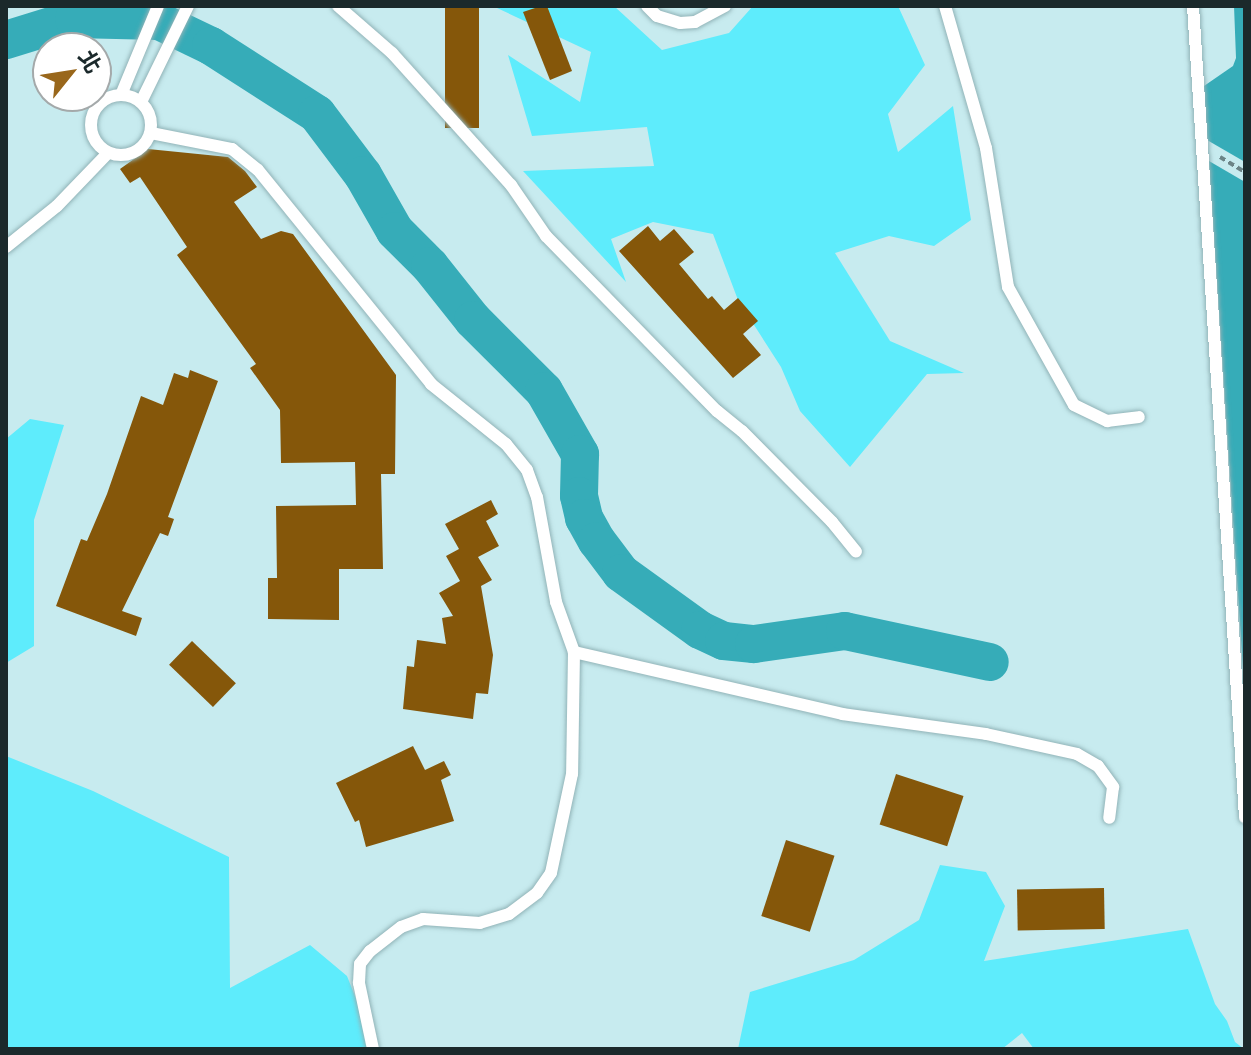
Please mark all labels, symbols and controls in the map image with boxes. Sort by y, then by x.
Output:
north arrow [32,32,112,112]
text: 北 [74,45,108,77]

